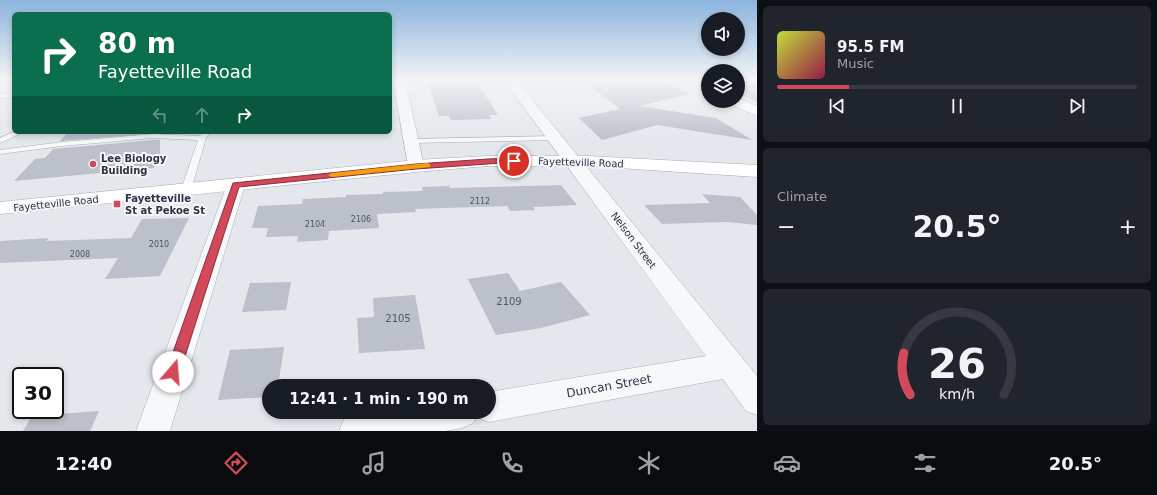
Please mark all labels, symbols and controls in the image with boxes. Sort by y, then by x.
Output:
map controls [701,12,745,108]
button: sound [701,12,745,56]
text: 80 m [98,27,176,60]
icon: right [32,28,84,80]
text: 95.5 FM [837,38,904,56]
text: Music [837,56,874,71]
text: Fayetteville Road [98,61,252,82]
button: layers [701,64,745,108]
icon: previous [826,95,848,117]
icon: pause [946,95,968,117]
icon: next [1066,95,1088,117]
icon: left [149,104,171,126]
icon: ahead [191,104,213,126]
icon: right [233,104,255,126]
pin [497,144,531,178]
icon: arrive [503,150,525,172]
place label: Lee Biology Building [101,153,167,176]
street label: Fayetteville Road [538,156,624,169]
marker: Lee Biology Building [88,159,98,169]
text: Climate [777,189,827,204]
place label: Fayetteville St at Pekoe St [125,193,205,216]
street label: Fayetteville Road [13,194,99,213]
house number: 2112 [470,197,490,206]
marker: Fayetteville St at Pekoe St [112,199,122,209]
text: 20.5° [912,209,1002,244]
street label: Nelson Street [609,210,658,271]
text: − [777,214,795,239]
text: + [1119,214,1137,239]
house number: 2106 [351,215,371,224]
house number: 2104 [305,220,325,229]
house number: 2010 [149,240,169,249]
house number: 2008 [70,250,90,259]
house number: 2109 [496,296,522,307]
house number: 2105 [385,313,411,324]
text: 26 [928,339,986,388]
position arrow [152,351,194,393]
speed limit sign: 30 [12,367,64,419]
street label: Duncan Street [565,372,653,400]
text: km/h [939,386,975,402]
text: 12:41 · 1 min · 190 m [289,390,469,408]
icon: directions [222,449,250,477]
icon: music [360,449,388,477]
icon: phone [498,449,526,477]
icon: climate [635,449,663,477]
icon: car [773,449,801,477]
icon: filters [911,449,939,477]
text: 12:40 [55,453,112,474]
text: 20.5° [1049,453,1102,474]

